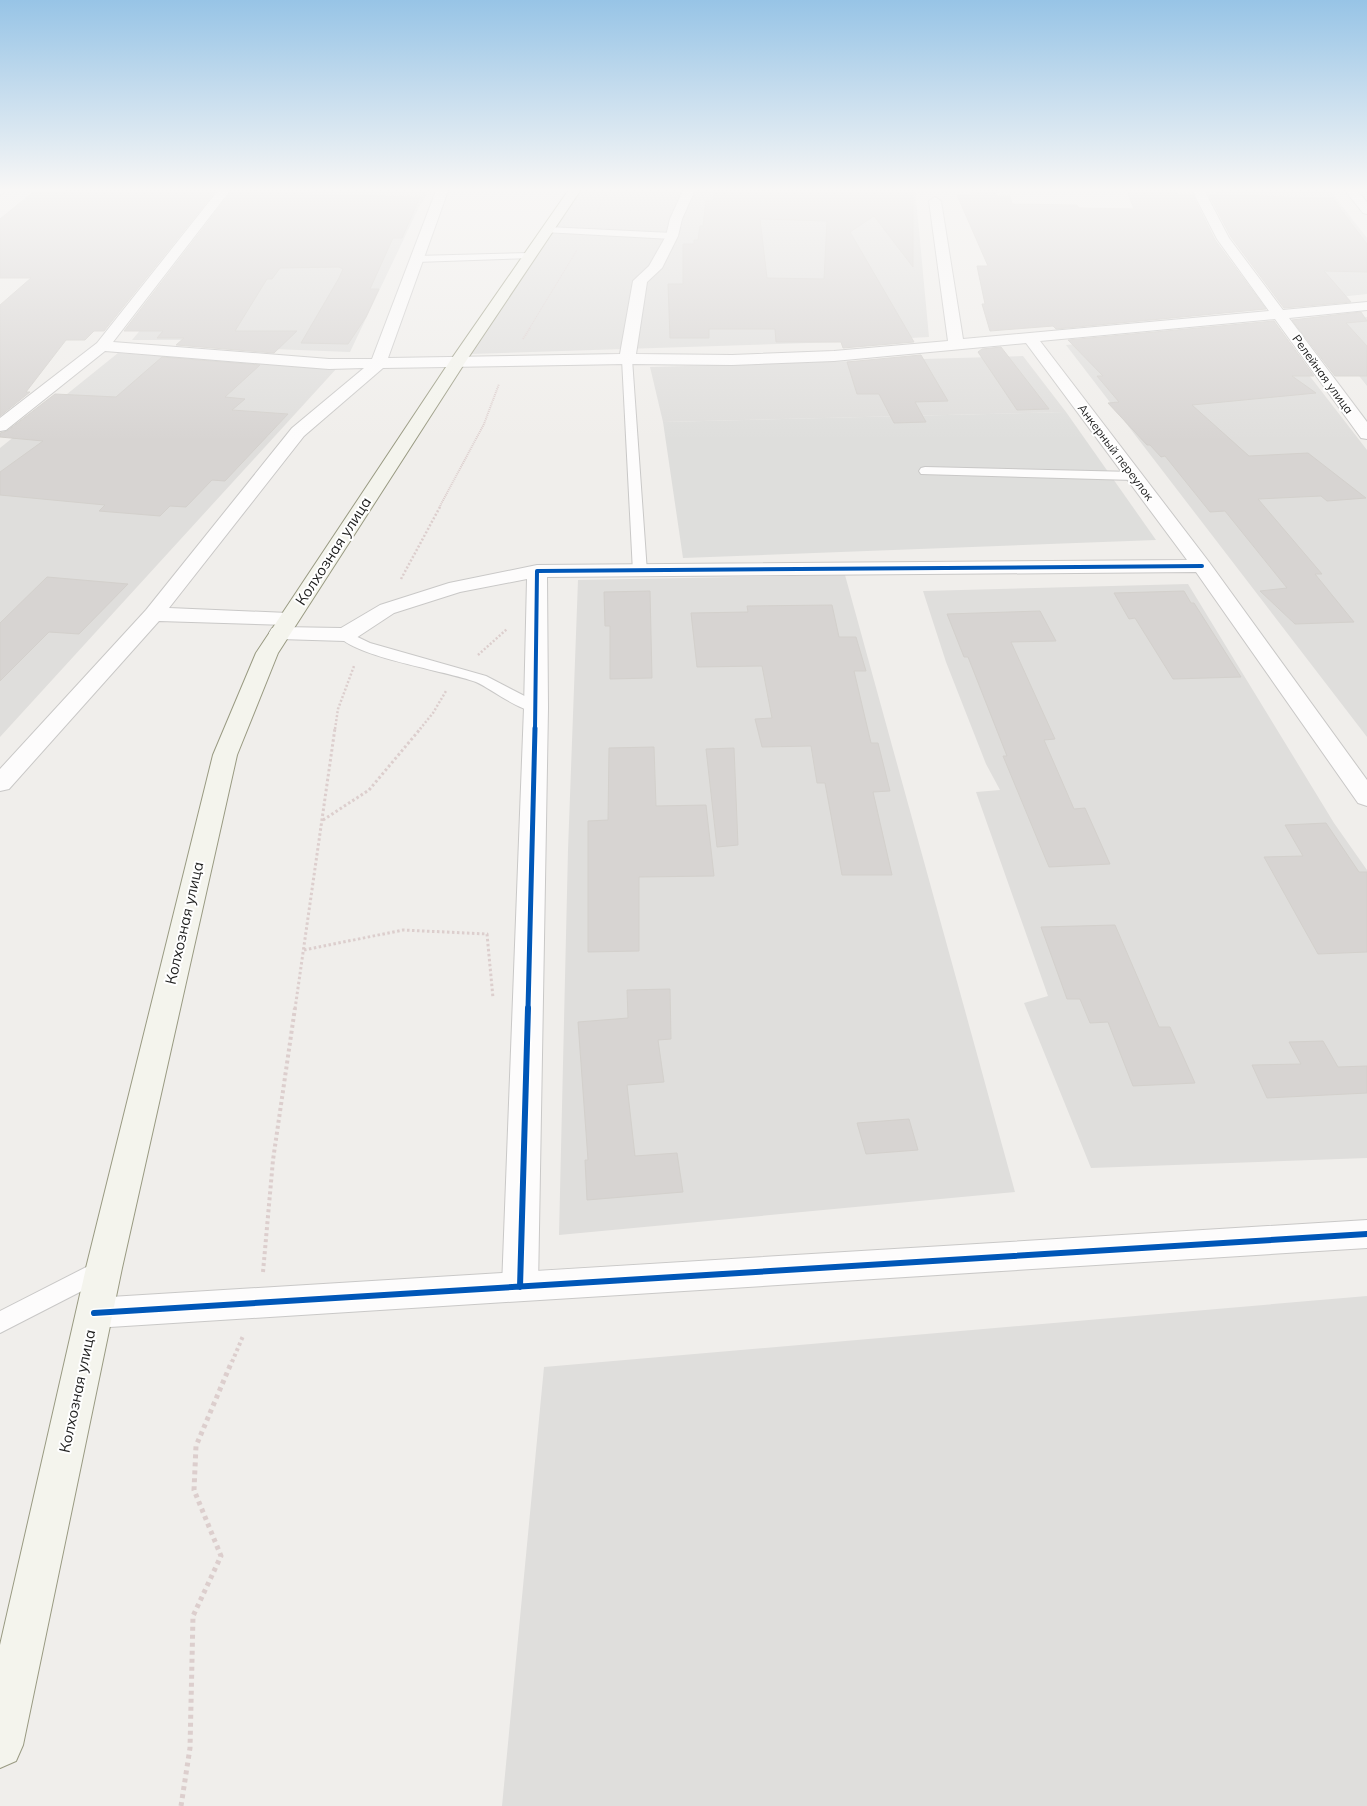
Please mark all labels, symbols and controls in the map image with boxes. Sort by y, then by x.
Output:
street label: Релейная улица [1289,331,1357,417]
street label: Анкерный переулок [1075,401,1158,504]
street label: Колхозная улица [291,493,375,609]
street label: Колхозная улица [161,860,207,986]
street label: Колхозная улица [55,1328,99,1454]

